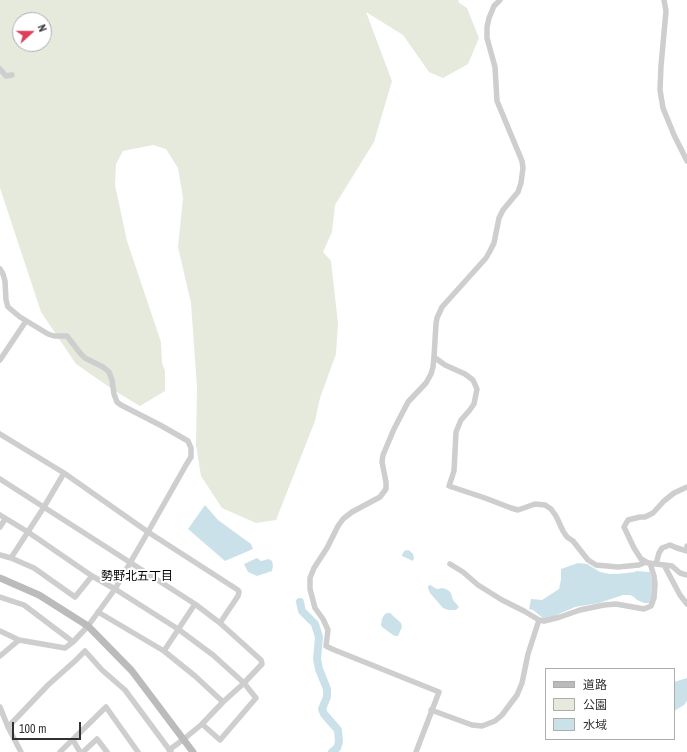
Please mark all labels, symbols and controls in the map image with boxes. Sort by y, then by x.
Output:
north arrow [12,12,52,52]
text: N [35,23,50,34]
district label: 勢野北五丁目 [101,570,173,584]
legend [545,668,675,740]
text: 道路 [583,677,607,693]
text: 公園 [583,697,607,713]
scale bar [14,714,83,740]
text: 水域 [583,717,607,733]
text: 100 m [19,721,46,737]

